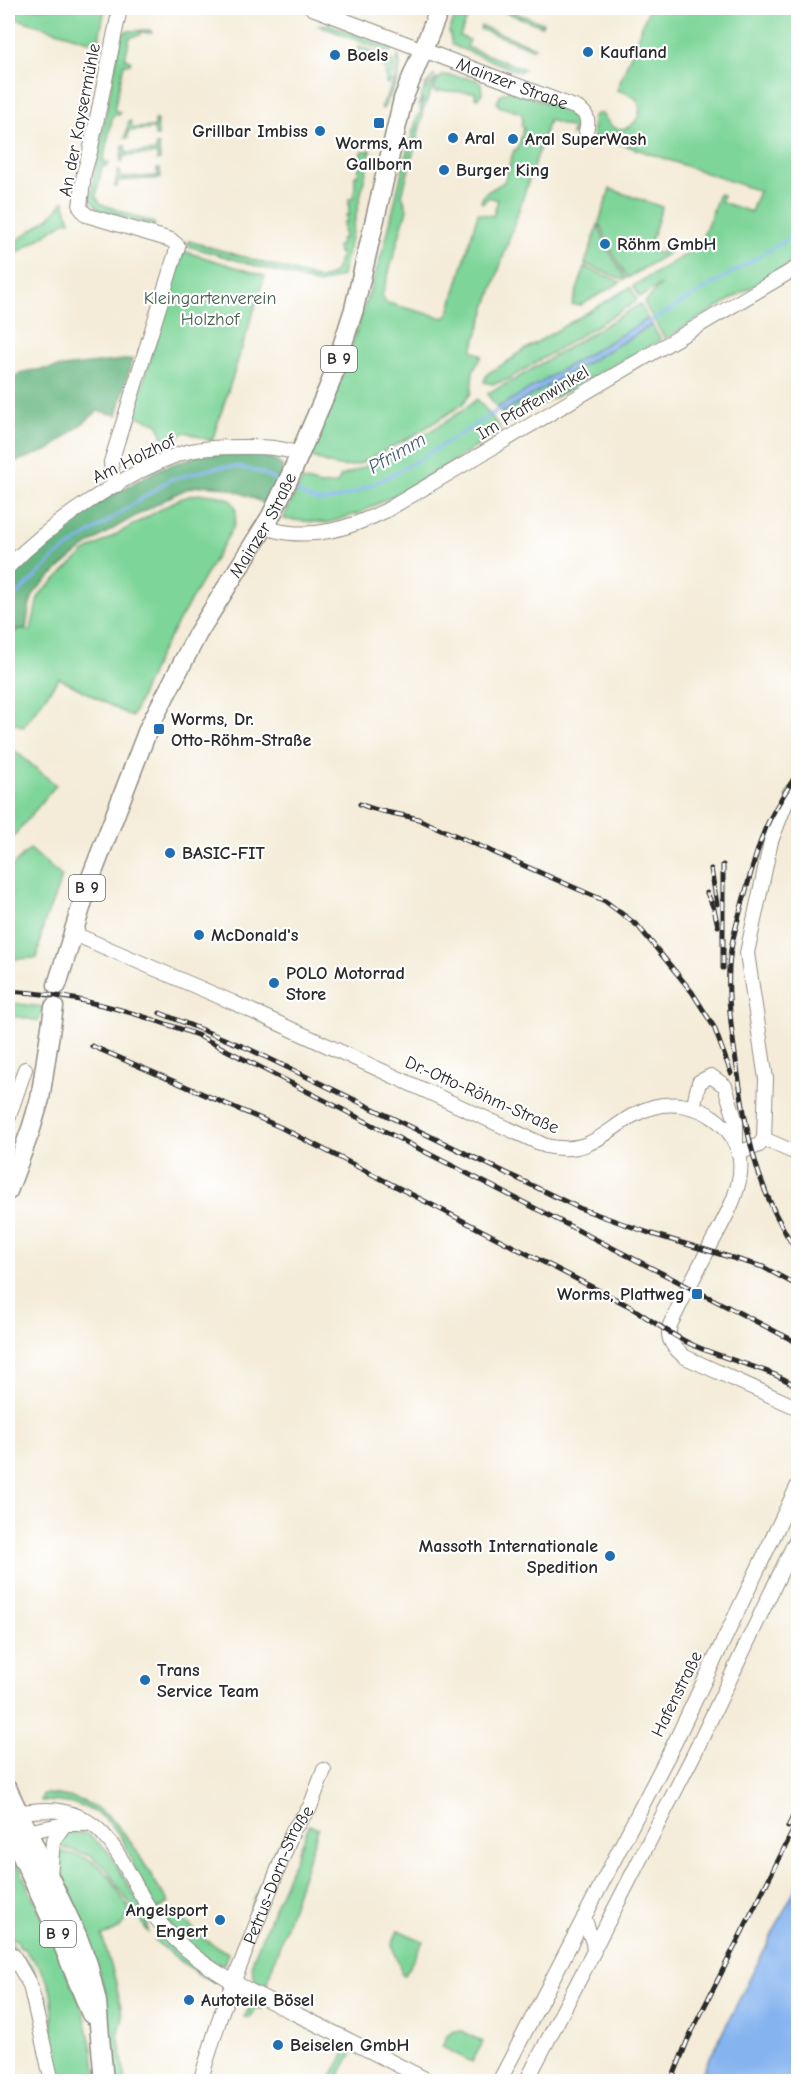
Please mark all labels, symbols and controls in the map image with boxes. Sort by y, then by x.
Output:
street label: An der Kaysermühle [55,42,105,198]
place label: Kaufland [600,42,667,63]
place label: Boels [347,45,388,66]
marker: Kaufland [581,45,595,59]
marker: Boels [328,48,342,62]
street label: Mainzer Straße [453,53,571,114]
marker: Worms, Am Gallborn [372,116,386,130]
place label: Grillbar Imbiss [192,121,308,142]
marker: Grillbar Imbiss [313,124,327,138]
place label: Aral [465,128,495,149]
place label: Aral SuperWash [525,129,647,150]
marker: Aral [446,131,460,145]
marker: Aral SuperWash [506,132,520,146]
place label: Worms, Am Gallborn [335,133,423,175]
place label: Burger King [456,160,550,181]
marker: Burger King [437,163,451,177]
place label: Röhm GmbH [617,234,716,255]
marker: Röhm GmbH [598,237,612,251]
park label: Kleingartenverein Holzhof [144,288,276,330]
road number: B 9 [321,346,357,372]
street label: Im Pfaffenwinkel [473,361,593,445]
water label: Pfrimm [364,427,430,479]
street label: Am Holzhof [89,429,180,488]
street label: Mainzer Straße [225,469,301,582]
place label: Worms, Dr. Otto-Röhm-Straße [171,709,311,751]
marker: Worms, Dr. Otto-Röhm-Straße [152,722,166,736]
place label: BASIC-FIT [182,843,266,864]
marker: BASIC-FIT [163,846,177,860]
road number: B 9 [69,875,105,901]
place label: McDonald's [211,925,299,946]
marker: McDonald's [192,928,206,942]
place label: POLO Motorrad Store [286,963,405,1005]
marker: POLO Motorrad Store [267,976,281,990]
street label: Dr.-Otto-Röhm-Straße [402,1052,562,1138]
place label: Worms, Plattweg [557,1284,685,1305]
marker: Worms, Plattweg [690,1287,704,1301]
place label: Massoth Internationale Spedition [419,1536,598,1578]
marker: Massoth Internationale Spedition [603,1549,617,1563]
street label: Hafenstraße [647,1648,707,1740]
place label: Trans Service Team [157,1660,259,1702]
marker: Trans Service Team [138,1673,152,1687]
street label: Petrus-Dorn-Straße [239,1801,318,1947]
place label: Angelsport Engert [126,1900,209,1942]
marker: Angelsport Engert [213,1913,227,1927]
road number: B 9 [40,1921,76,1947]
place label: Autoteile Bösel [201,1990,314,2011]
marker: Autoteile Bösel [182,1993,196,2007]
place label: Beiselen GmbH [290,2035,409,2056]
marker: Beiselen GmbH [271,2038,285,2052]

